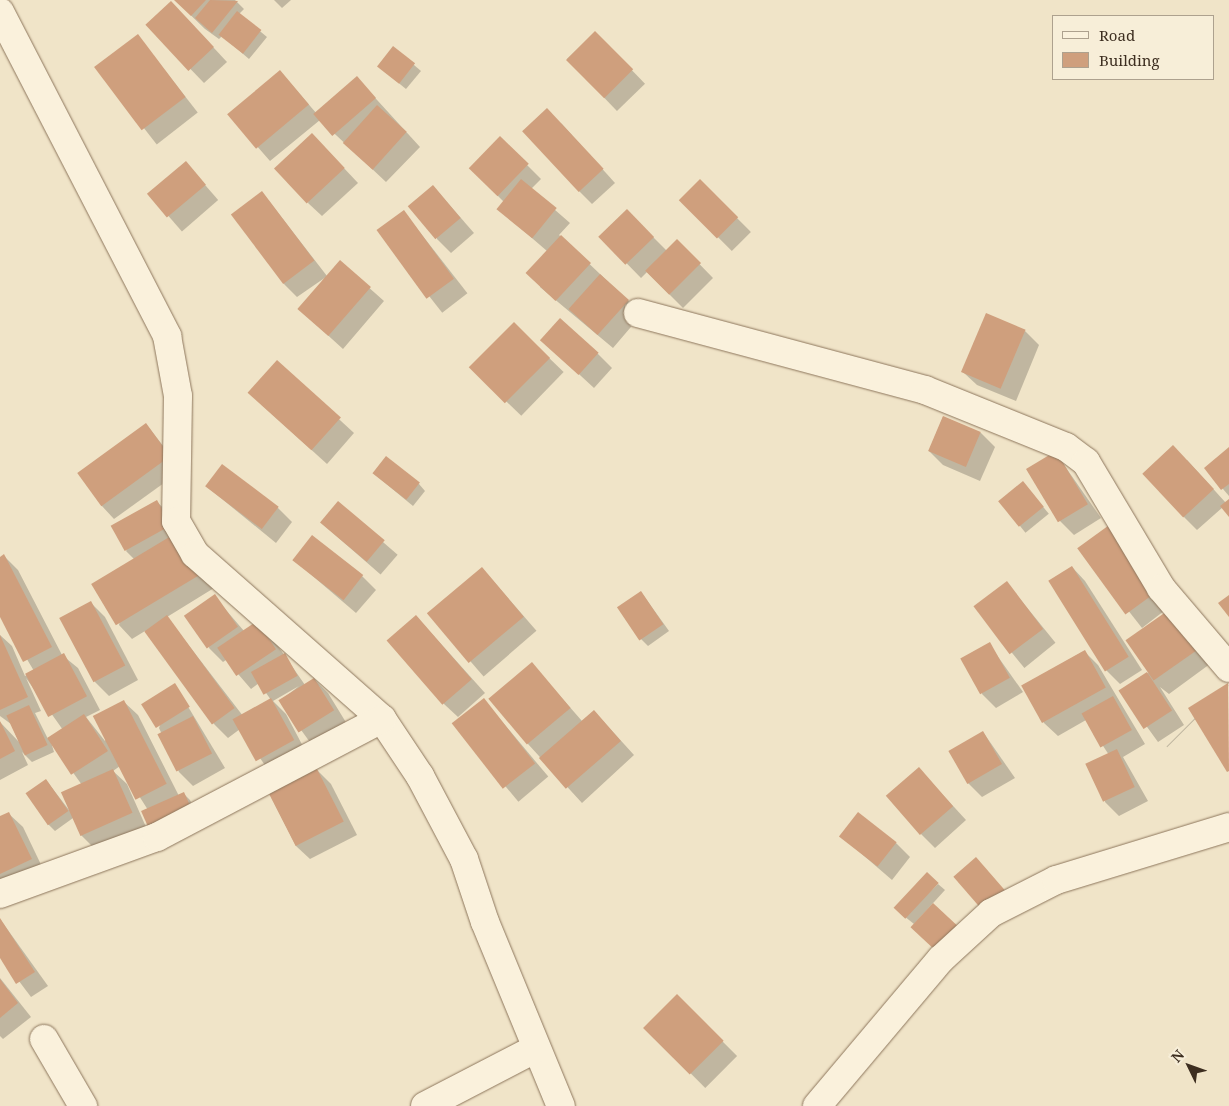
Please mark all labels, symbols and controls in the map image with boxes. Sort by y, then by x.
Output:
legend [1052,15,1214,80]
text: Road [1099,25,1135,45]
text: Building [1099,50,1160,70]
north arrow [1164,1041,1214,1091]
text: N [1167,1045,1188,1066]

